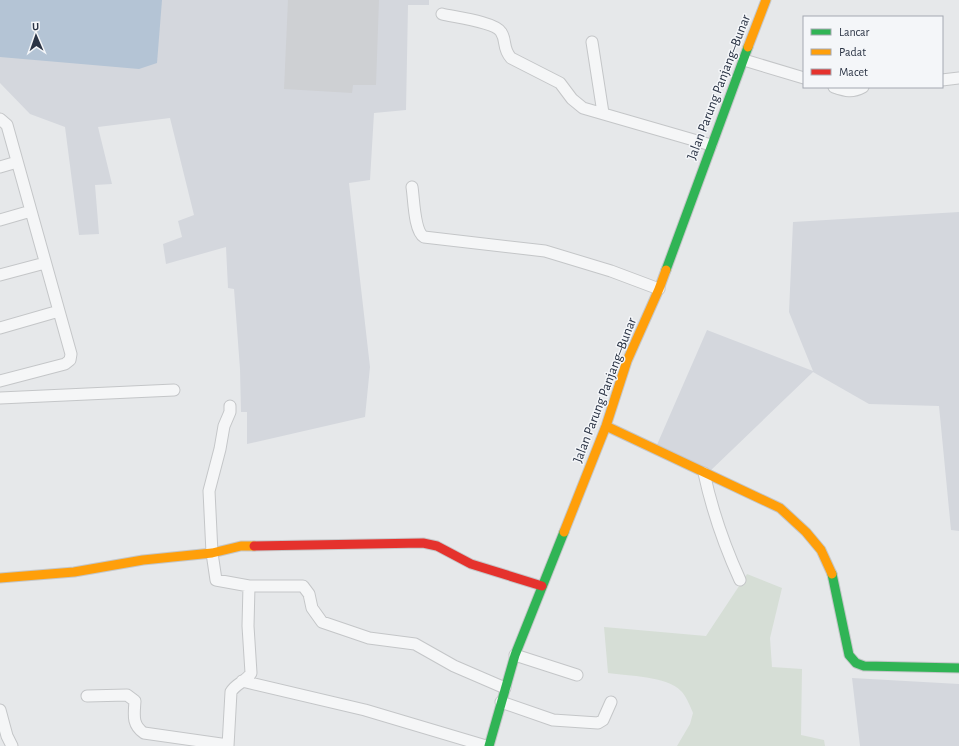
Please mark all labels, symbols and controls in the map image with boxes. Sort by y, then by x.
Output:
street label: Jalan Parung Panjang–Bunar [685,12,753,162]
north arrow [16,16,56,56]
legend [803,16,943,88]
text: U [32,21,39,32]
text: Lancar [839,26,870,38]
text: Padat [839,46,866,58]
text: Macet [839,66,868,78]
street label: Jalan Parung Panjang–Bunar [571,315,639,465]

